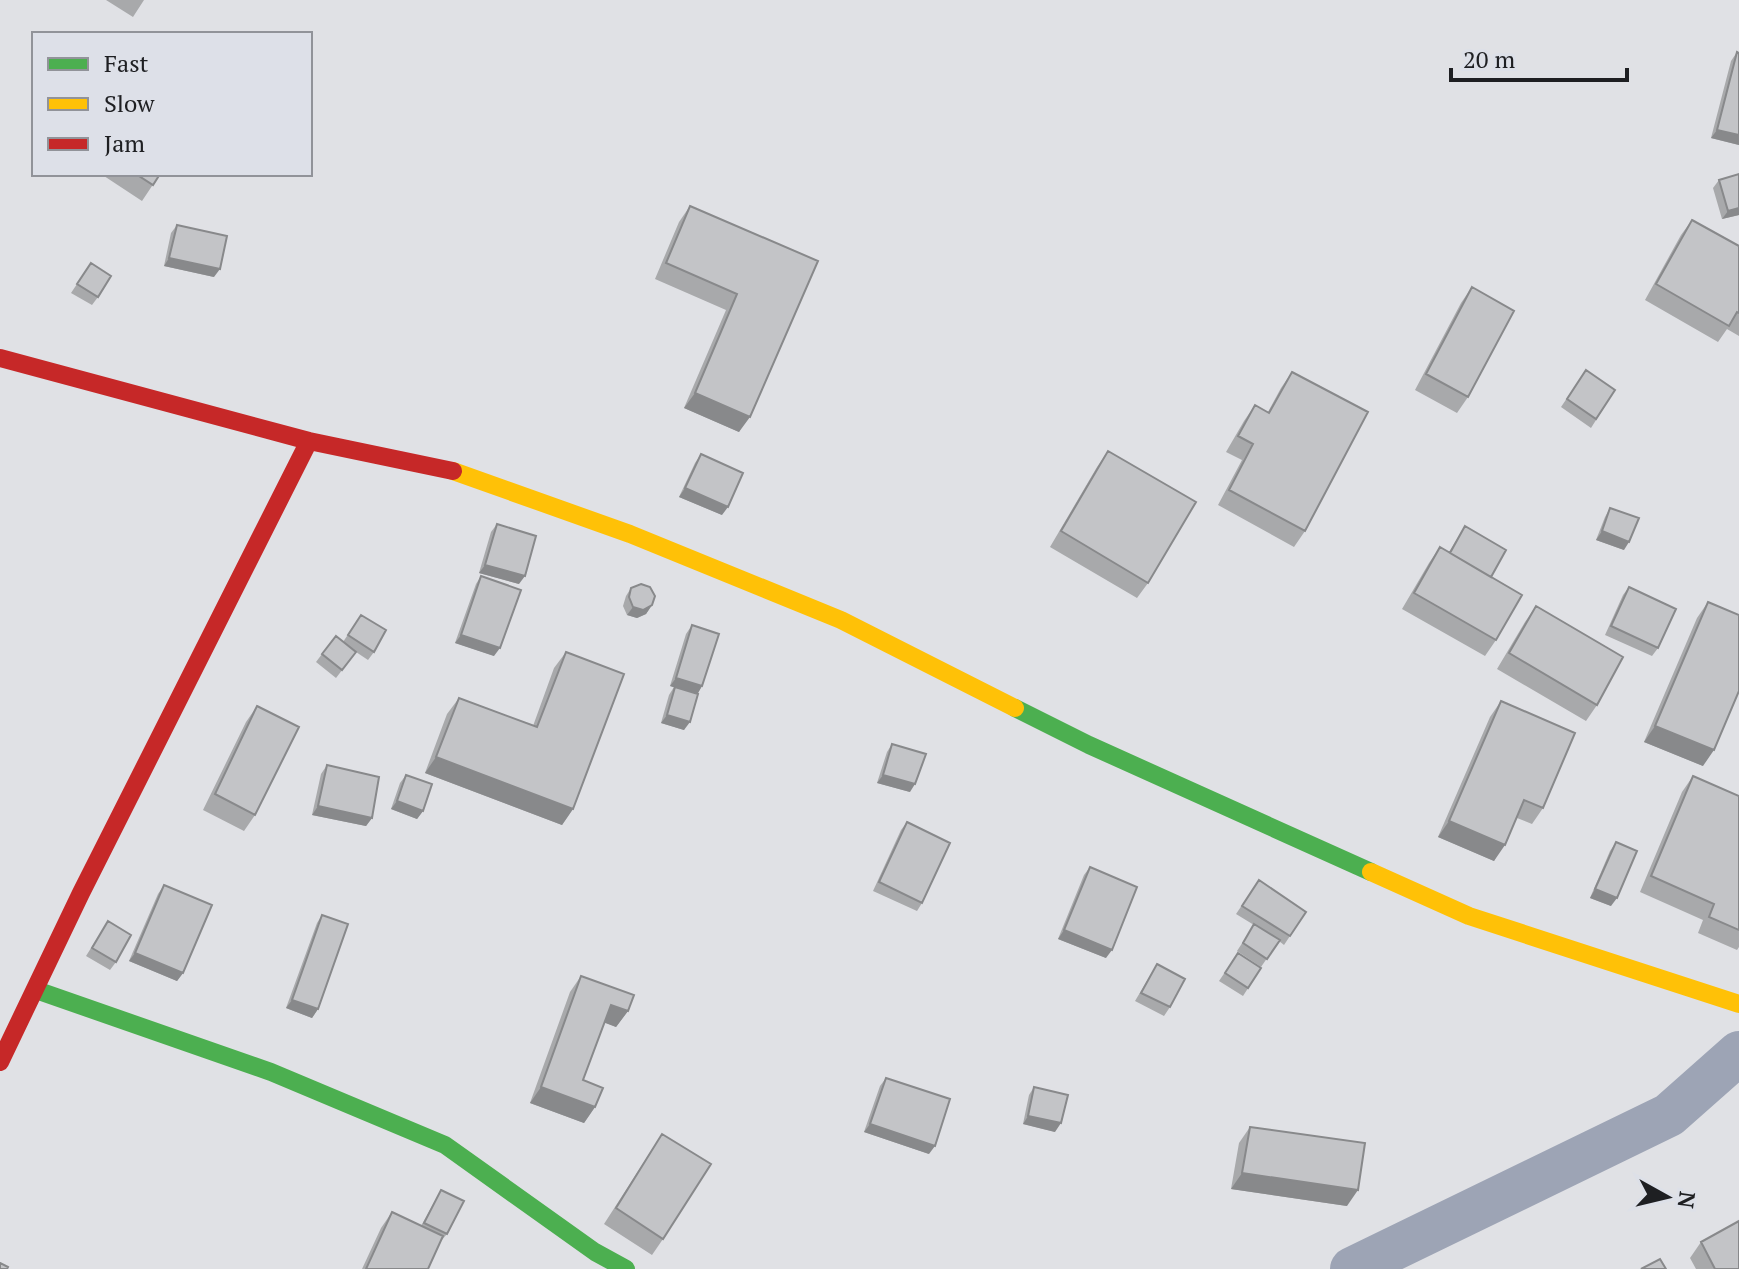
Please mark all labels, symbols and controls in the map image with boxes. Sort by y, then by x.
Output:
legend [32,32,312,176]
scale bar [1451,32,1627,82]
text: 20 m [1463,43,1515,75]
text: Fast [104,47,149,79]
text: Slow [104,87,155,119]
text: Jam [104,127,145,159]
north arrow [1627,1157,1707,1237]
text: N [1672,1190,1703,1210]

